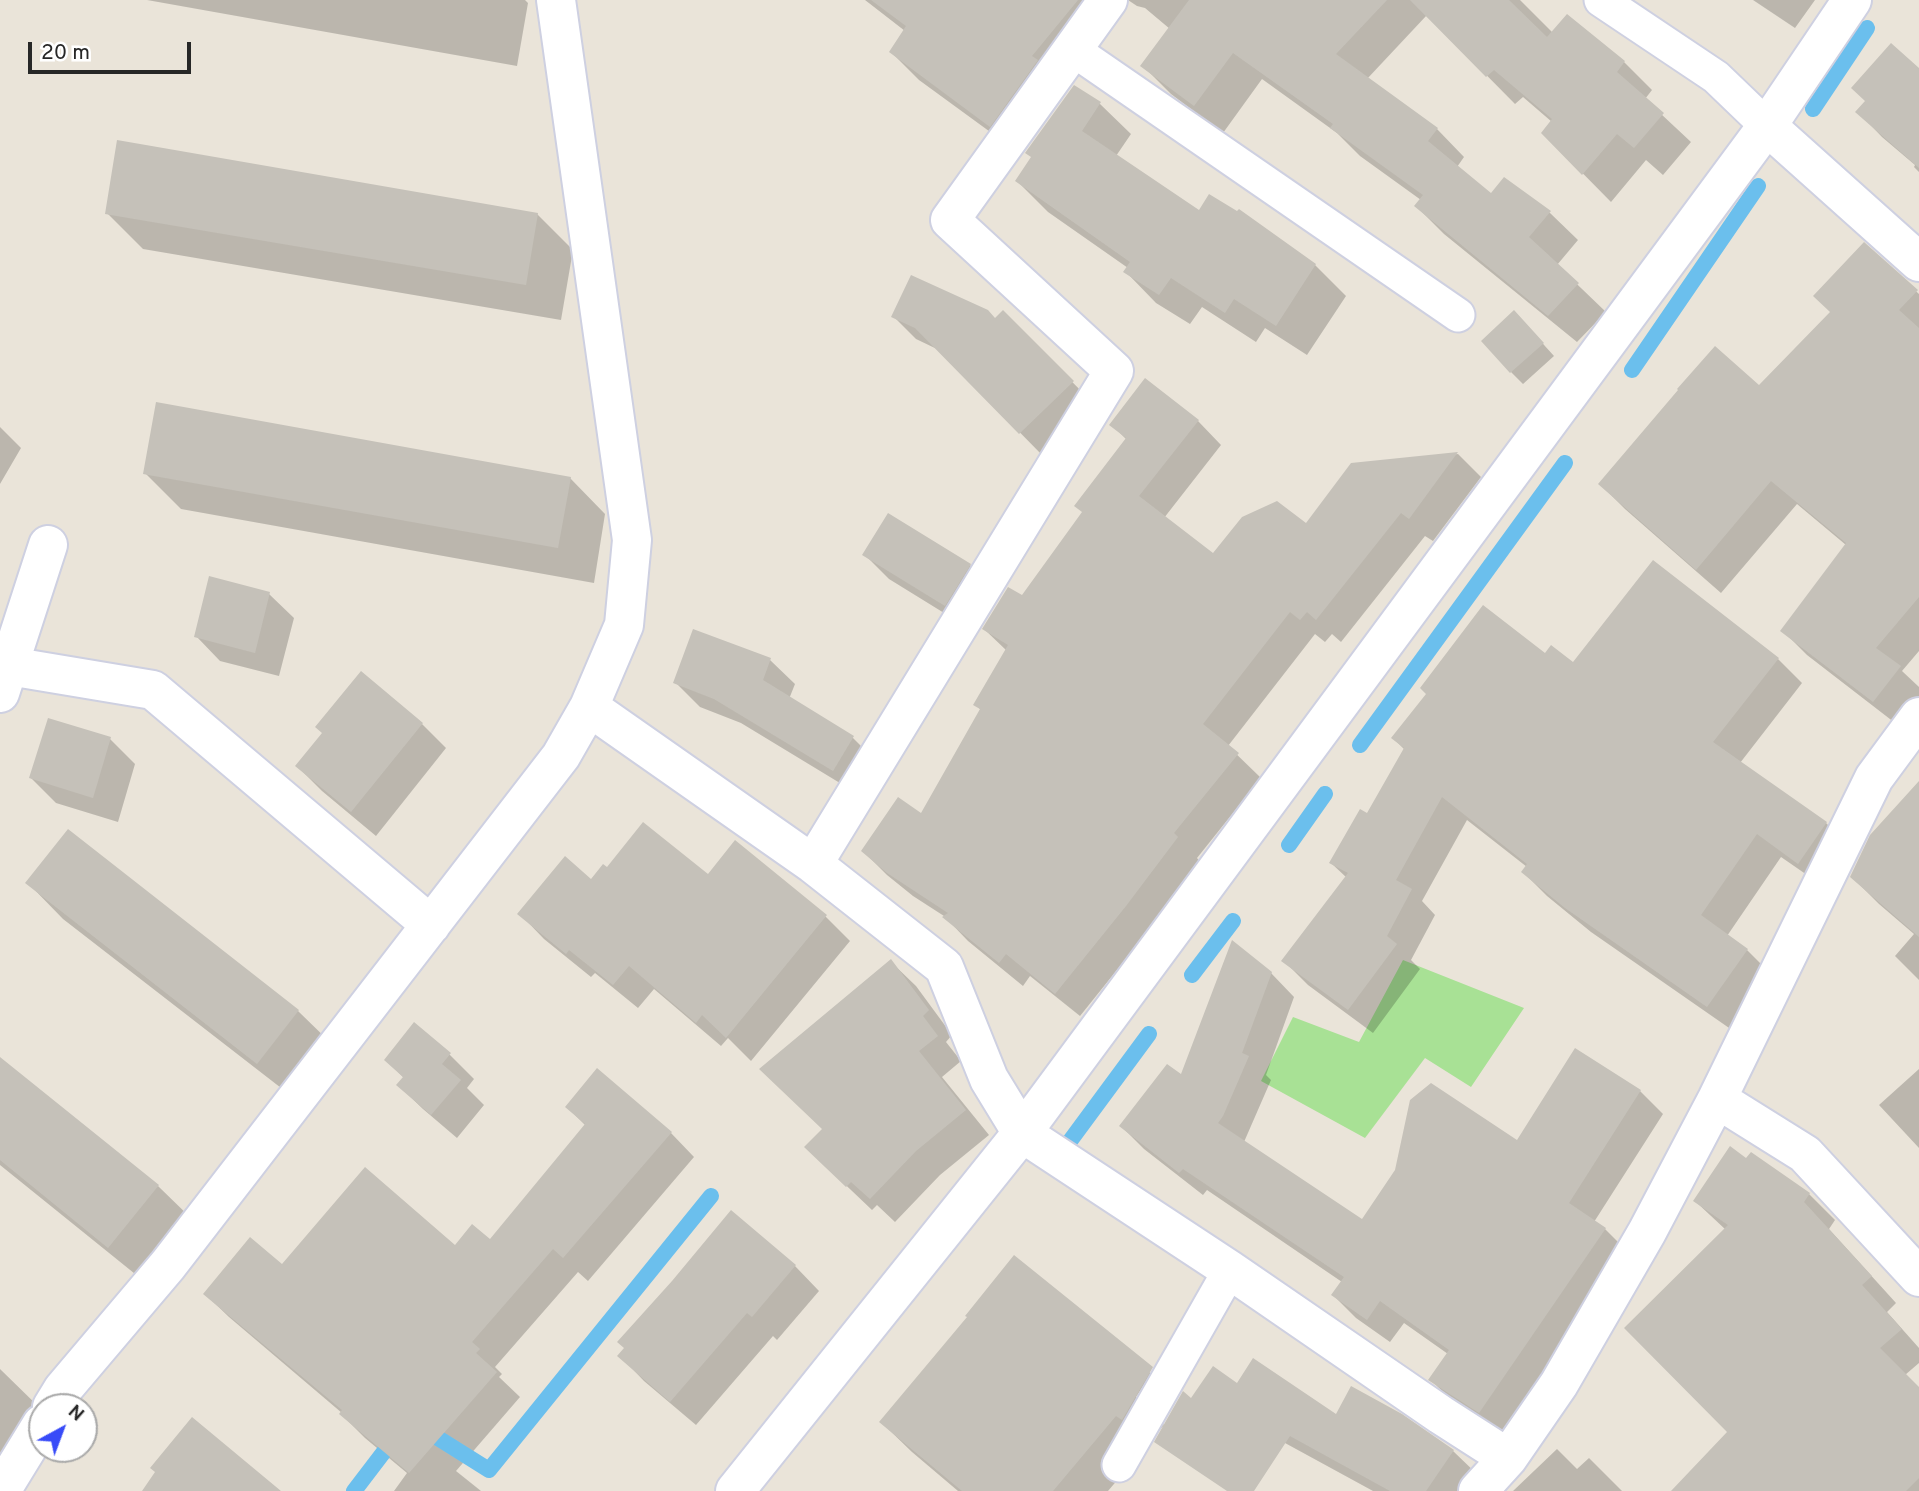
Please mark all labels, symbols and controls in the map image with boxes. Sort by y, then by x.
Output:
scale bar [32,28,194,72]
text: 20 m [41,40,90,67]
north arrow [28,1393,98,1463]
text: N [62,1400,88,1427]

